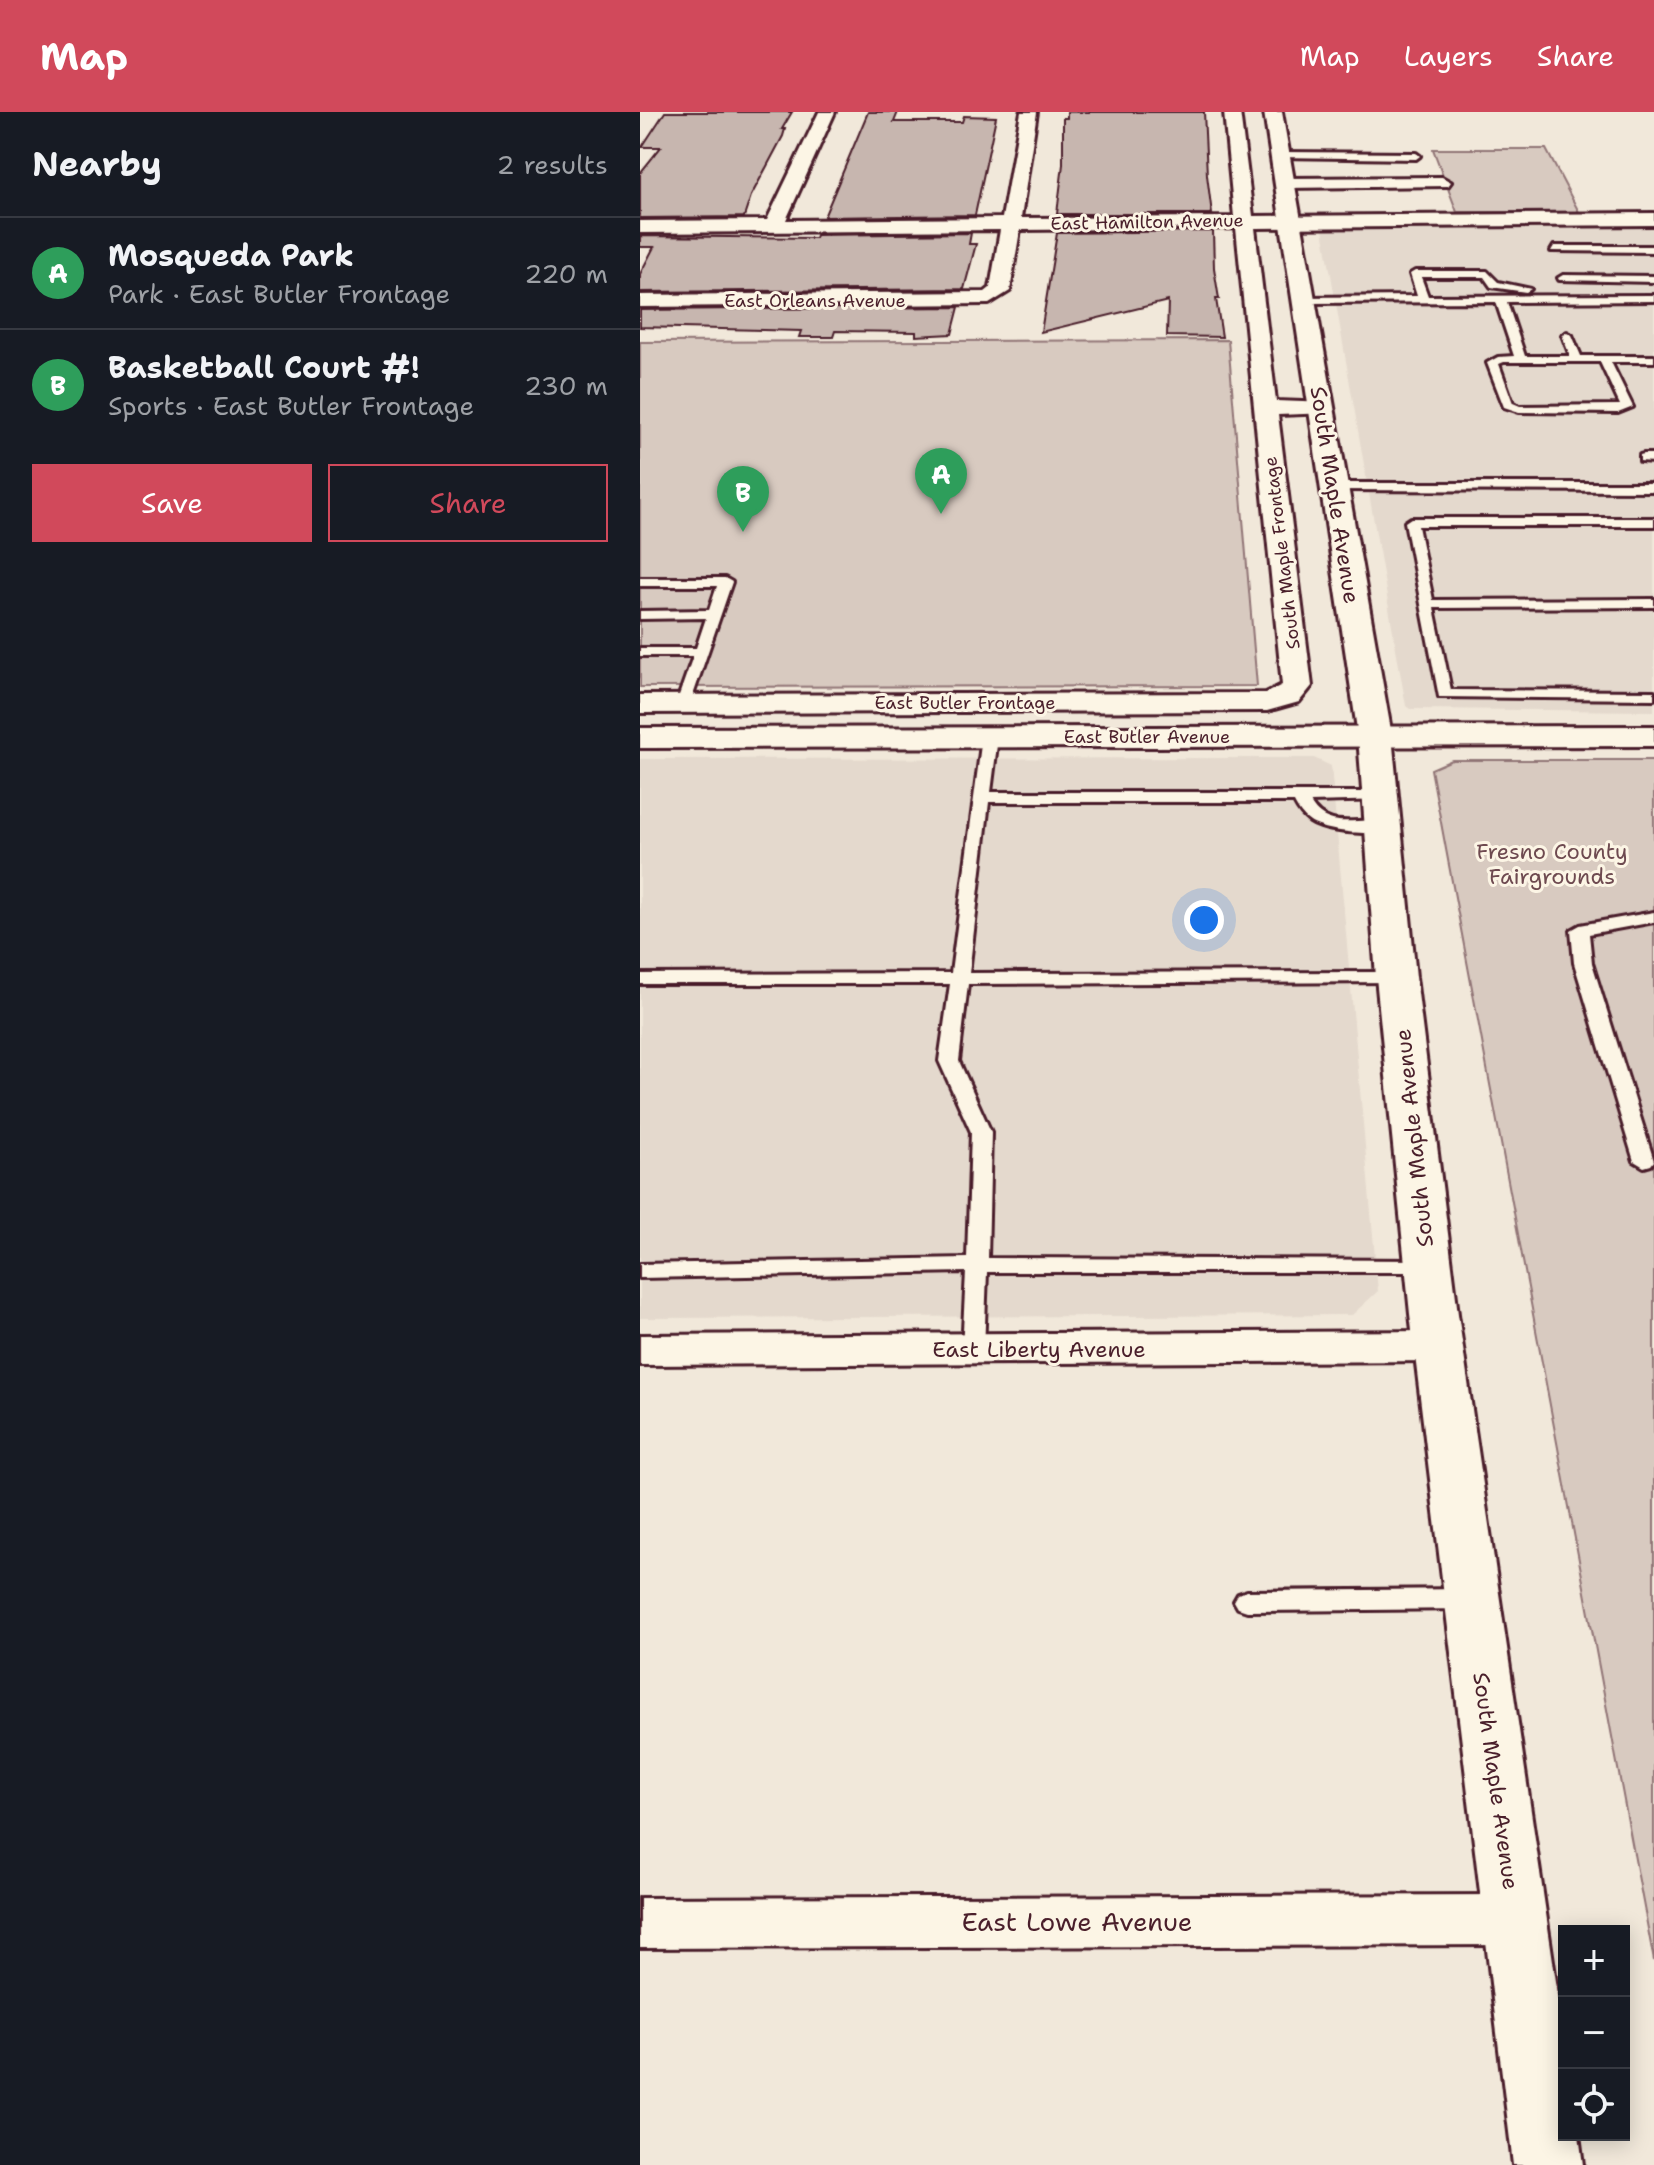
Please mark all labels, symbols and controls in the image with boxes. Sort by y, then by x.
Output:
text: Map [40,31,128,82]
text: Map [1300,37,1360,75]
text: Layers [1404,37,1493,75]
text: Share [1537,37,1614,75]
text: Nearby [32,141,162,187]
text: 2 results [496,147,608,182]
street label: East Hamilton Avenue [1050,208,1244,236]
text: Mosqueda Park [108,235,354,276]
text: A [48,256,68,291]
text: 220 m [524,256,608,291]
text: Park · East Butler Frontage [108,276,450,311]
street label: East Orleans Avenue [724,289,906,313]
text: Basketball Court #! [108,347,420,388]
text: B [50,368,66,403]
text: 230 m [524,368,608,403]
street label: South Maple Avenue [1304,384,1366,606]
text: Sports · East Butler Frontage [108,388,474,423]
pin: A [915,448,967,514]
street label: South Maple Frontage [1258,455,1306,651]
button: Save [32,464,312,542]
button: Share [328,464,608,542]
pin: B [717,466,769,532]
street label: East Butler Frontage [875,691,1055,715]
street label: East Butler Avenue [1064,725,1230,749]
park label: Fresno County Fairgrounds [1476,837,1628,891]
your location [1184,900,1224,940]
street label: South Maple Avenue [1388,1027,1440,1249]
street label: East Liberty Avenue [932,1335,1146,1364]
street label: South Maple Avenue [1466,1670,1526,1892]
street label: East Lowe Avenue [961,1904,1193,1939]
map controls [1558,1925,1630,2141]
button: + [1558,1925,1630,1997]
button: − [1558,1997,1630,2069]
button: locate [1558,2069,1630,2141]

